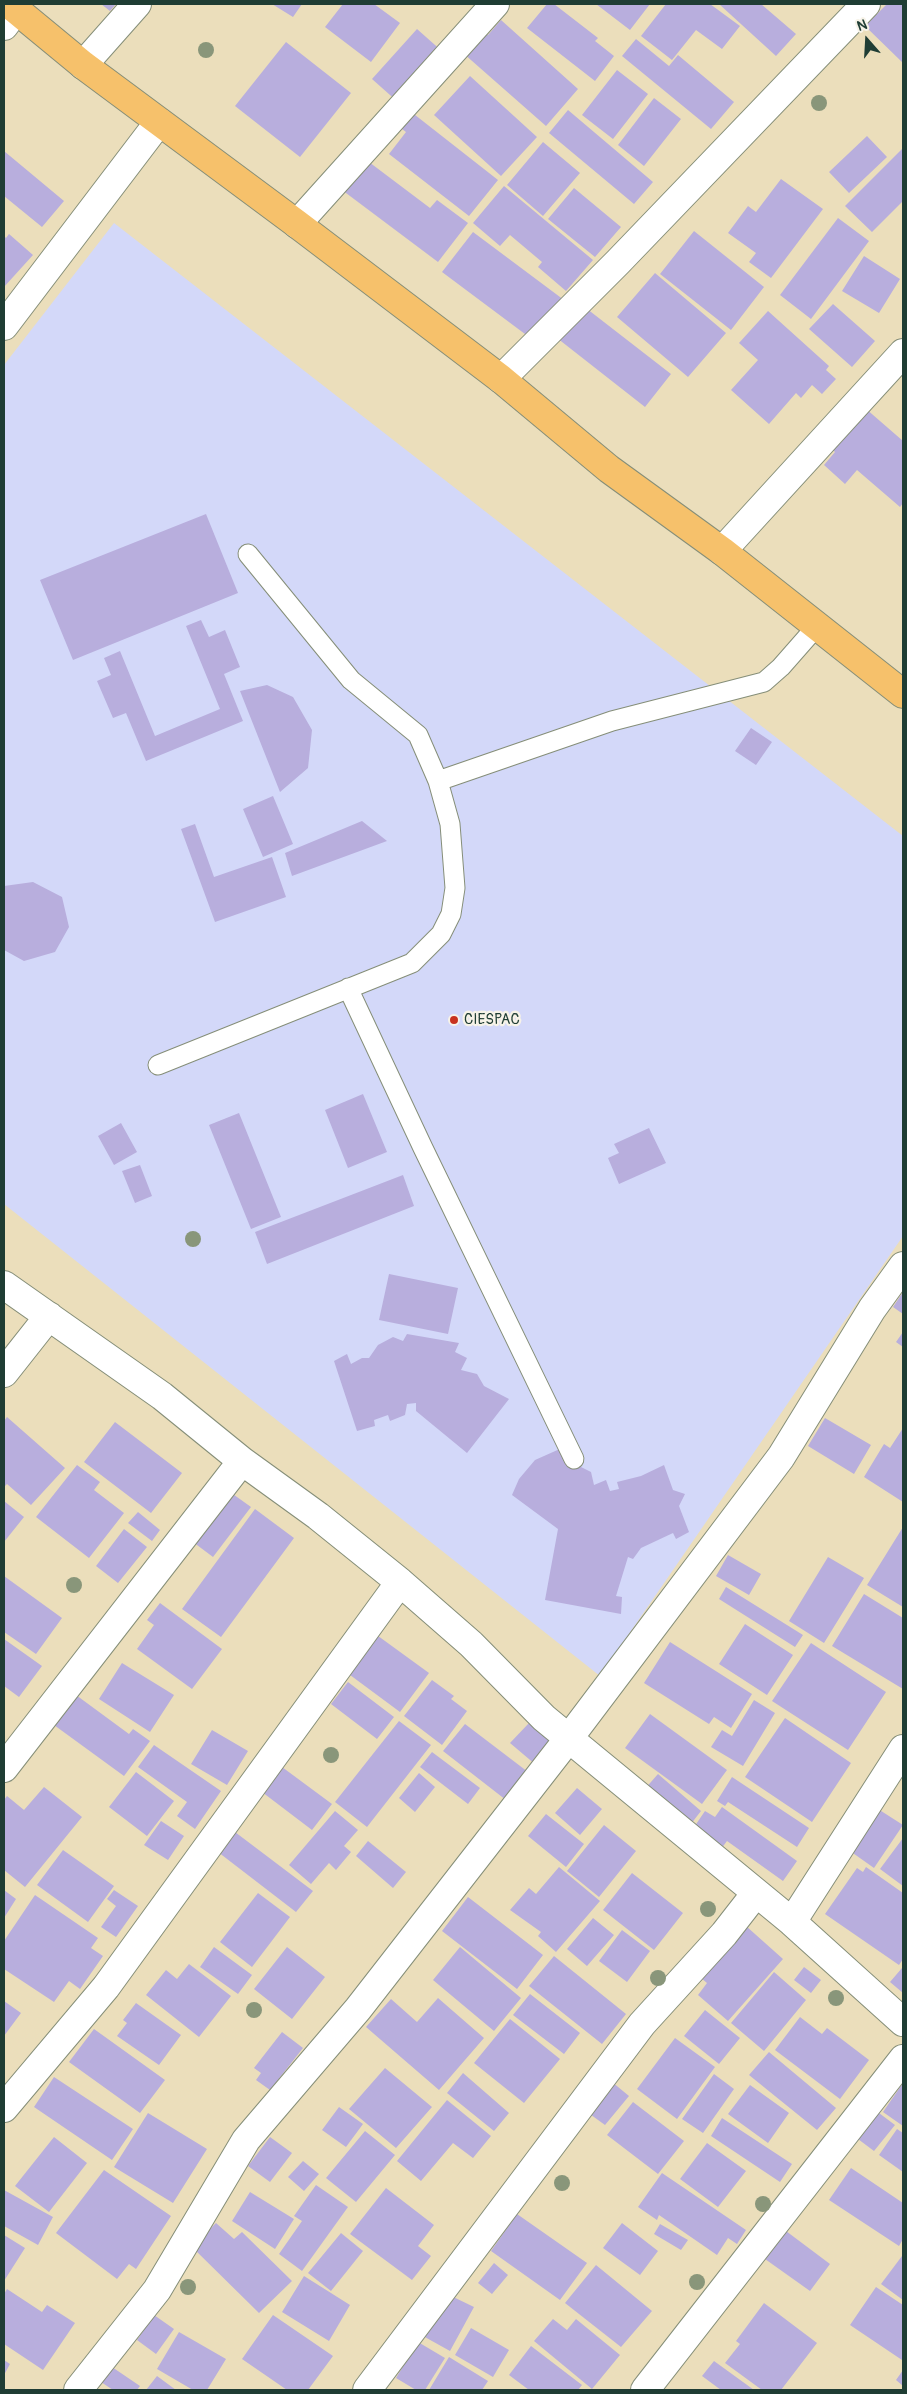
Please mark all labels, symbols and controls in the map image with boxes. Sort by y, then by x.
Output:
north arrow [842,15,892,65]
text: N [855,16,869,35]
place label: CIESPAC [464,1011,520,1029]
marker: CIESPAC [448,1014,460,1026]

